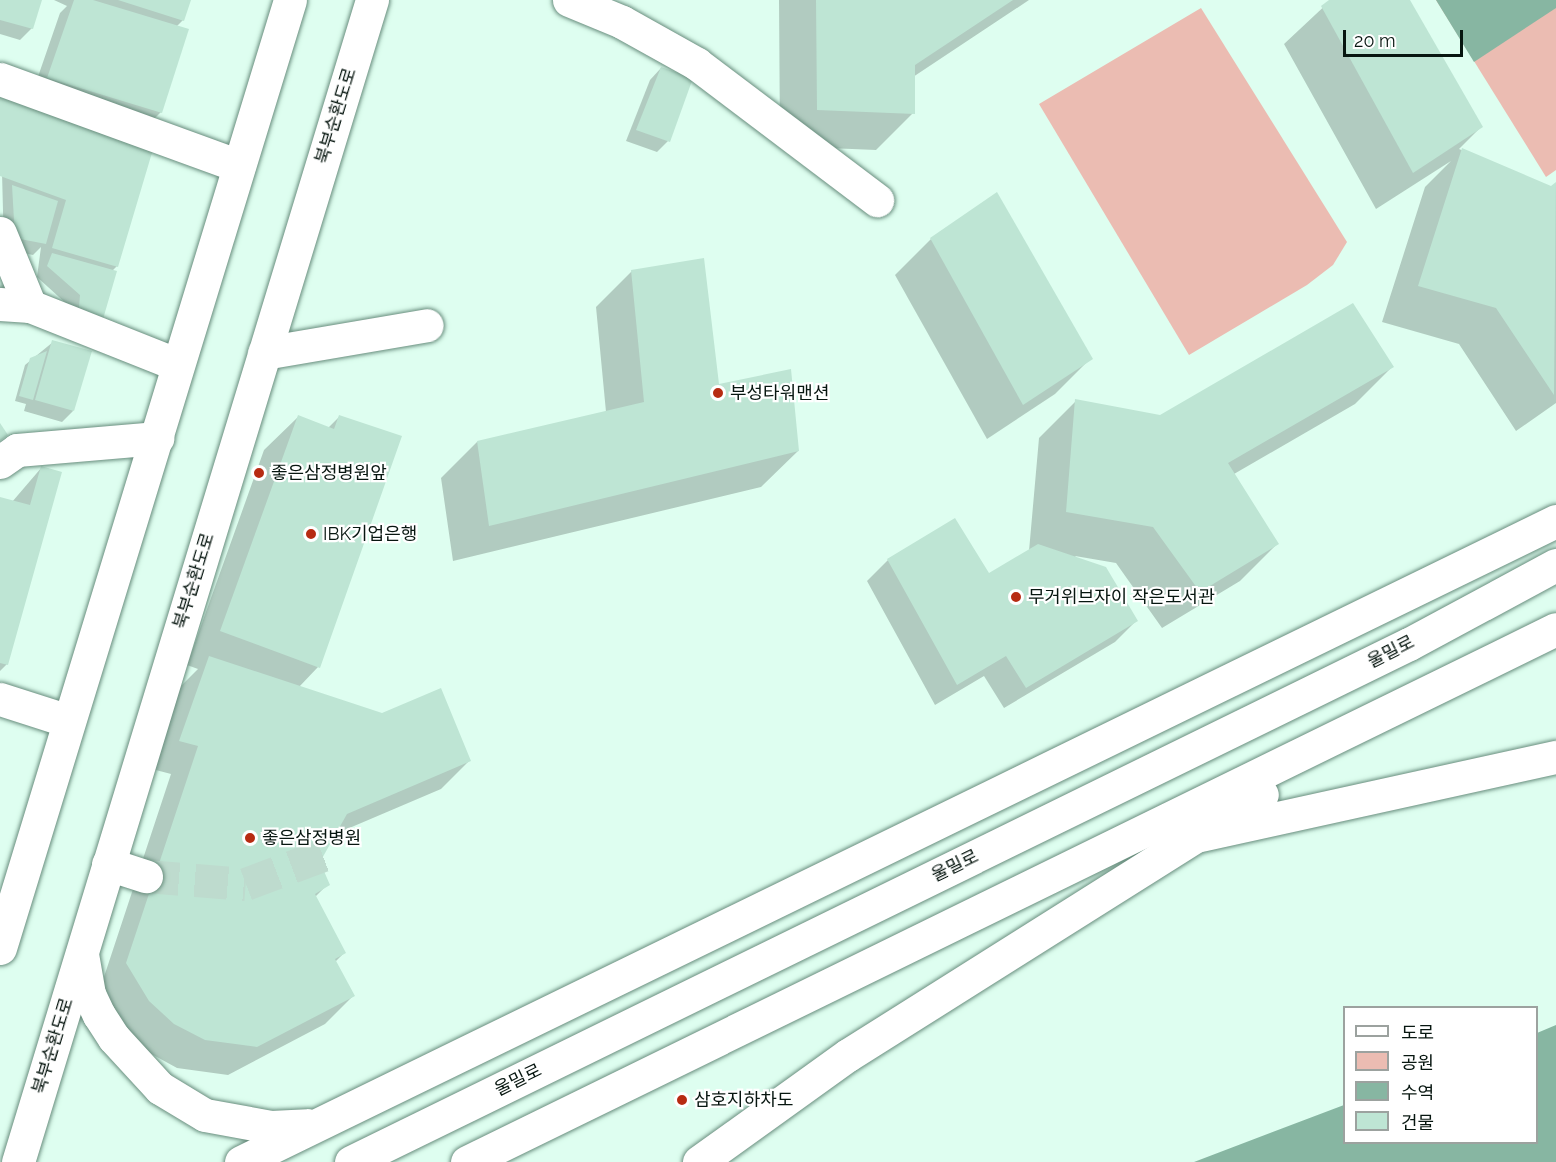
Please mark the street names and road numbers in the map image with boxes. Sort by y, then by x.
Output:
street label: 북부순환도로 [311,65,361,167]
street label: 북부순환도로 [169,530,219,632]
street label: 울밀로 [1364,631,1418,673]
street label: 울밀로 [928,845,982,887]
street label: 북부순환도로 [28,995,78,1097]
street label: 울밀로 [491,1059,545,1101]

